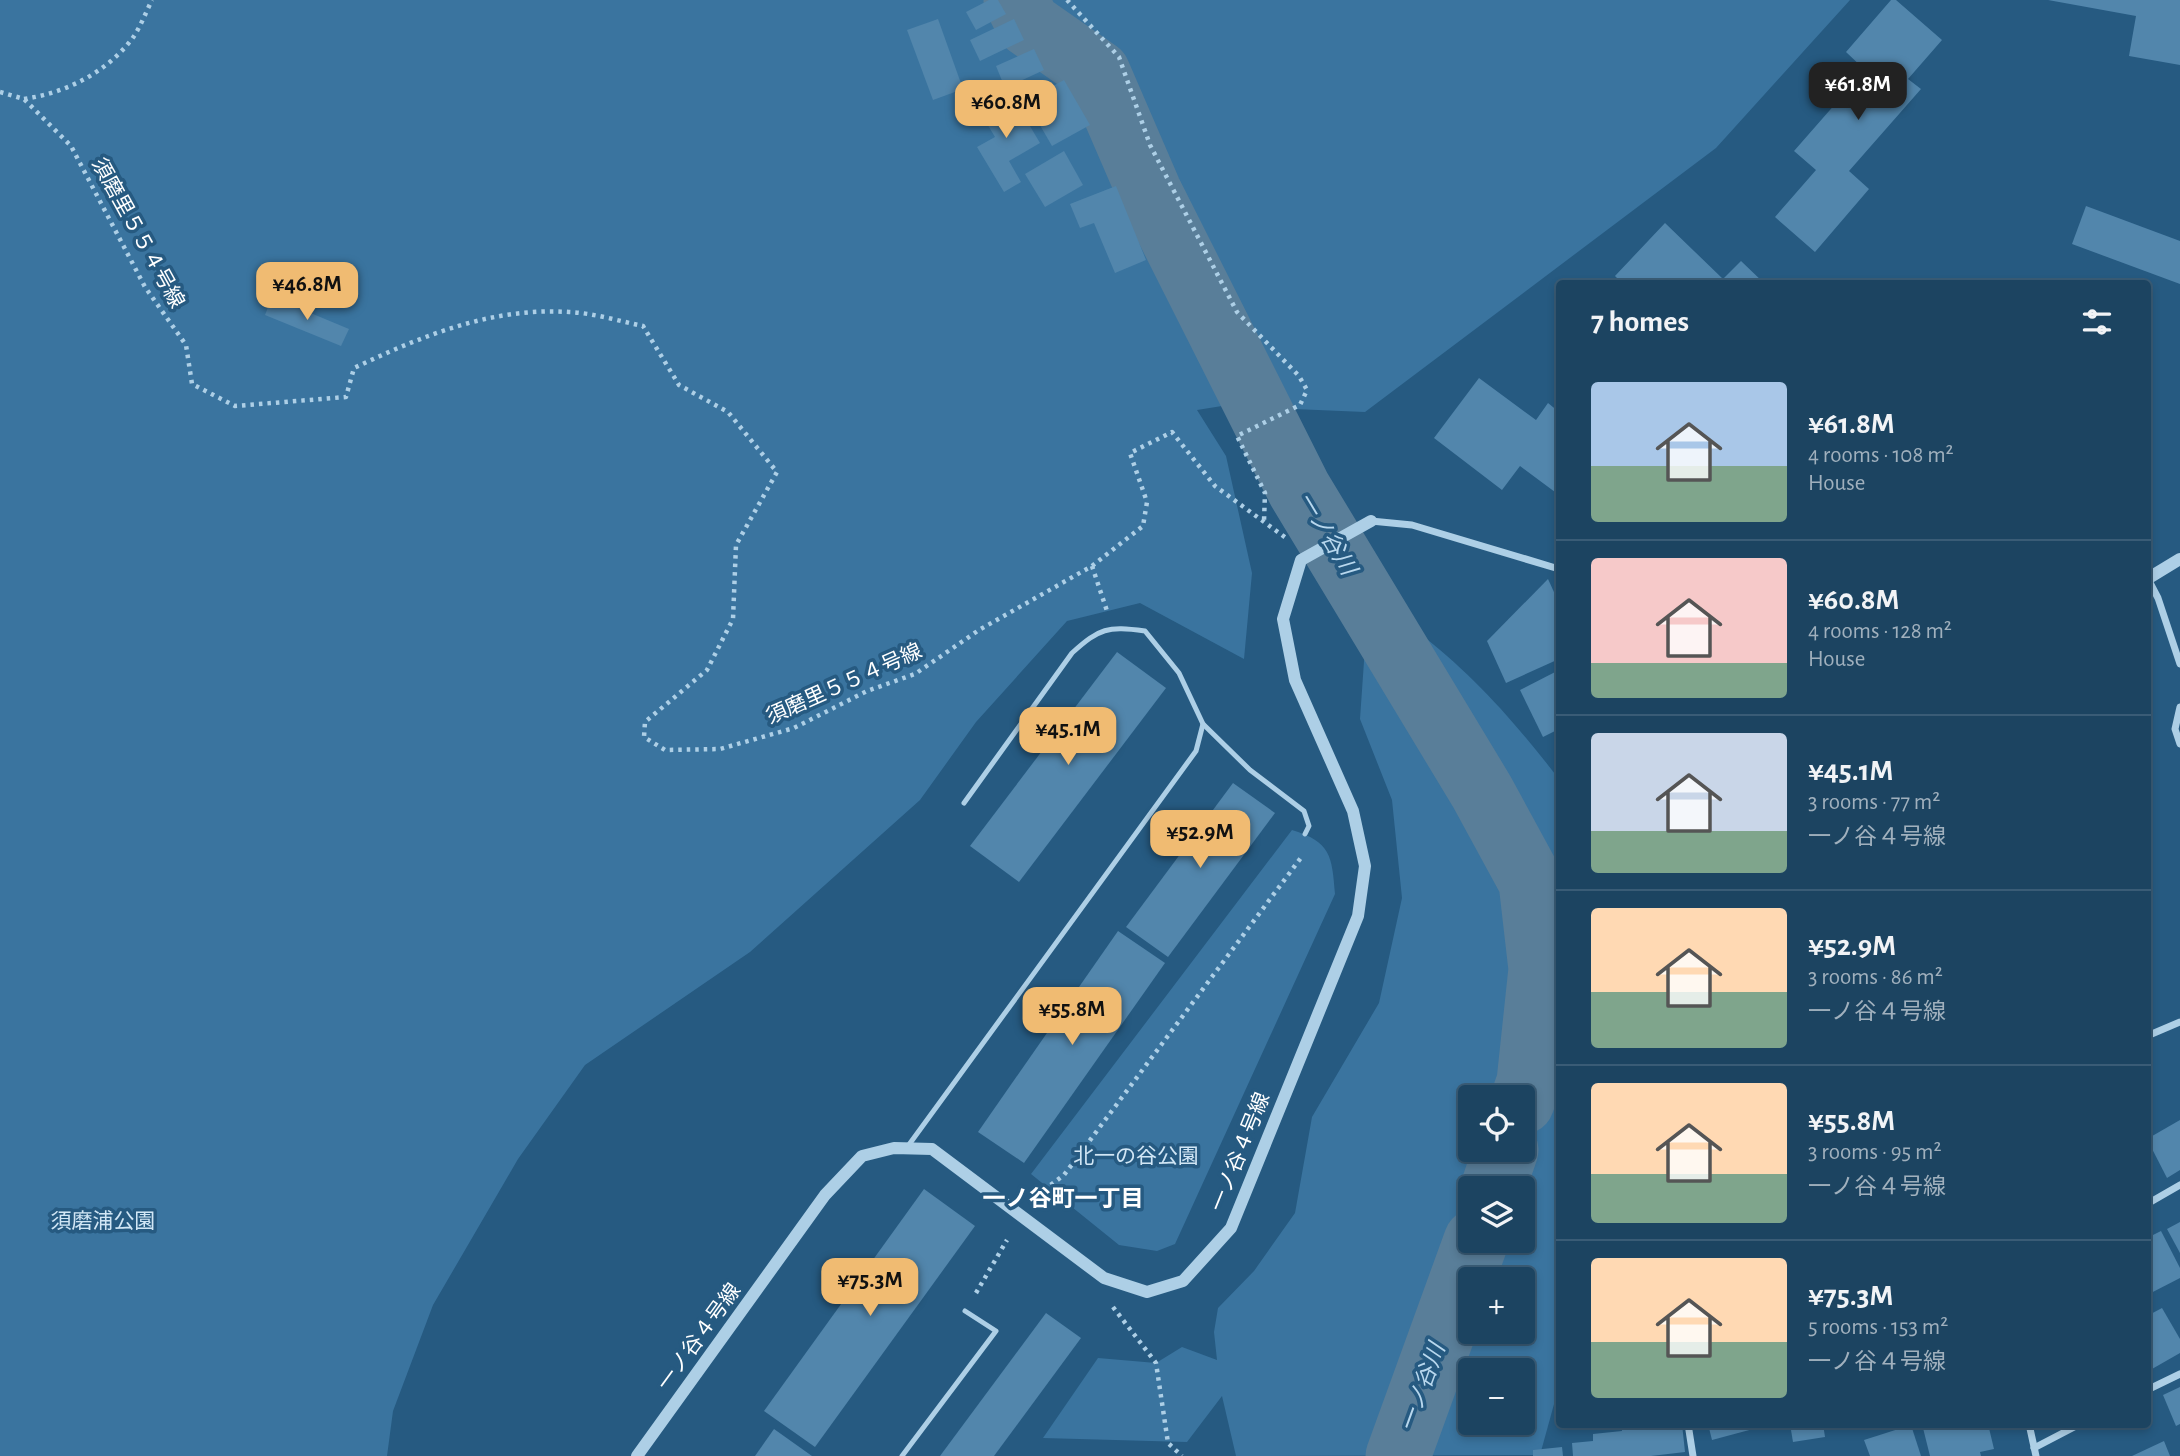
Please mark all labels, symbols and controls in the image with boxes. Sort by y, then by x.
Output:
pin: ¥61.8M [1801,62,1915,122]
text: ¥61.8M [1825,73,1891,96]
pin: ¥60.8M [949,80,1063,140]
text: ¥60.8M [971,91,1041,114]
street label: 須磨里５５４号線 [88,154,189,312]
pin: ¥46.8M [250,262,364,322]
text: ¥46.8M [272,273,342,296]
icon: filters [2078,303,2116,341]
text: 7 homes [1591,307,1689,337]
text: ¥61.8M [1808,409,1895,439]
icon: home [1647,410,1731,494]
text: 4 rooms · 108 m² [1808,444,1954,467]
text: House [1808,472,1865,495]
water label: 一ノ谷川 [1292,488,1362,582]
text: ¥60.8M [1808,585,1899,615]
icon: home [1647,586,1731,670]
text: 4 rooms · 128 m² [1808,620,1952,643]
street label: 須磨里５５４号線 [763,639,925,728]
text: House [1808,648,1865,671]
pin: ¥45.1M [1011,708,1125,767]
text: ¥45.1M [1035,718,1101,741]
text: ¥45.1M [1808,756,1893,786]
icon: home [1647,761,1731,845]
text: 3 rooms · 77 m² [1808,791,1940,814]
pin: ¥52.9M [1143,810,1257,870]
text: ¥52.9M [1166,821,1234,844]
text: 一ノ谷４号線 [1808,826,1946,849]
text: ¥52.9M [1808,931,1896,961]
icon: home [1647,936,1731,1020]
text: 3 rooms · 86 m² [1808,966,1943,989]
pin: ¥55.8M [1015,988,1129,1047]
text: ¥55.8M [1039,998,1105,1021]
text: 一ノ谷４号線 [1808,1001,1946,1024]
map controls [1458,1085,1535,1435]
button: locate [1458,1085,1535,1162]
street label: 一ノ谷４号線 [1206,1089,1273,1214]
text: ¥55.8M [1808,1106,1895,1136]
icon: home [1647,1111,1731,1195]
text: 3 rooms · 95 m² [1808,1141,1941,1164]
park label: 北一の谷公園 [1073,1145,1199,1167]
button: layers [1458,1176,1535,1253]
text: 一ノ谷４号線 [1808,1176,1946,1199]
district label: 一ノ谷町一丁目 [983,1186,1144,1211]
park label: 須磨浦公園 [51,1210,156,1232]
pin: ¥75.3M [813,1258,927,1318]
button: + [1458,1267,1535,1344]
text: ¥75.3M [837,1269,903,1292]
street label: 一ノ谷４号線 [653,1279,745,1394]
text: ¥75.3M [1808,1281,1893,1311]
icon: home [1647,1286,1731,1370]
text: 5 rooms · 153 m² [1808,1316,1948,1339]
water label: 一ノ谷川 [1396,1338,1451,1435]
text: 一ノ谷４号線 [1808,1351,1946,1374]
button: − [1458,1358,1535,1435]

